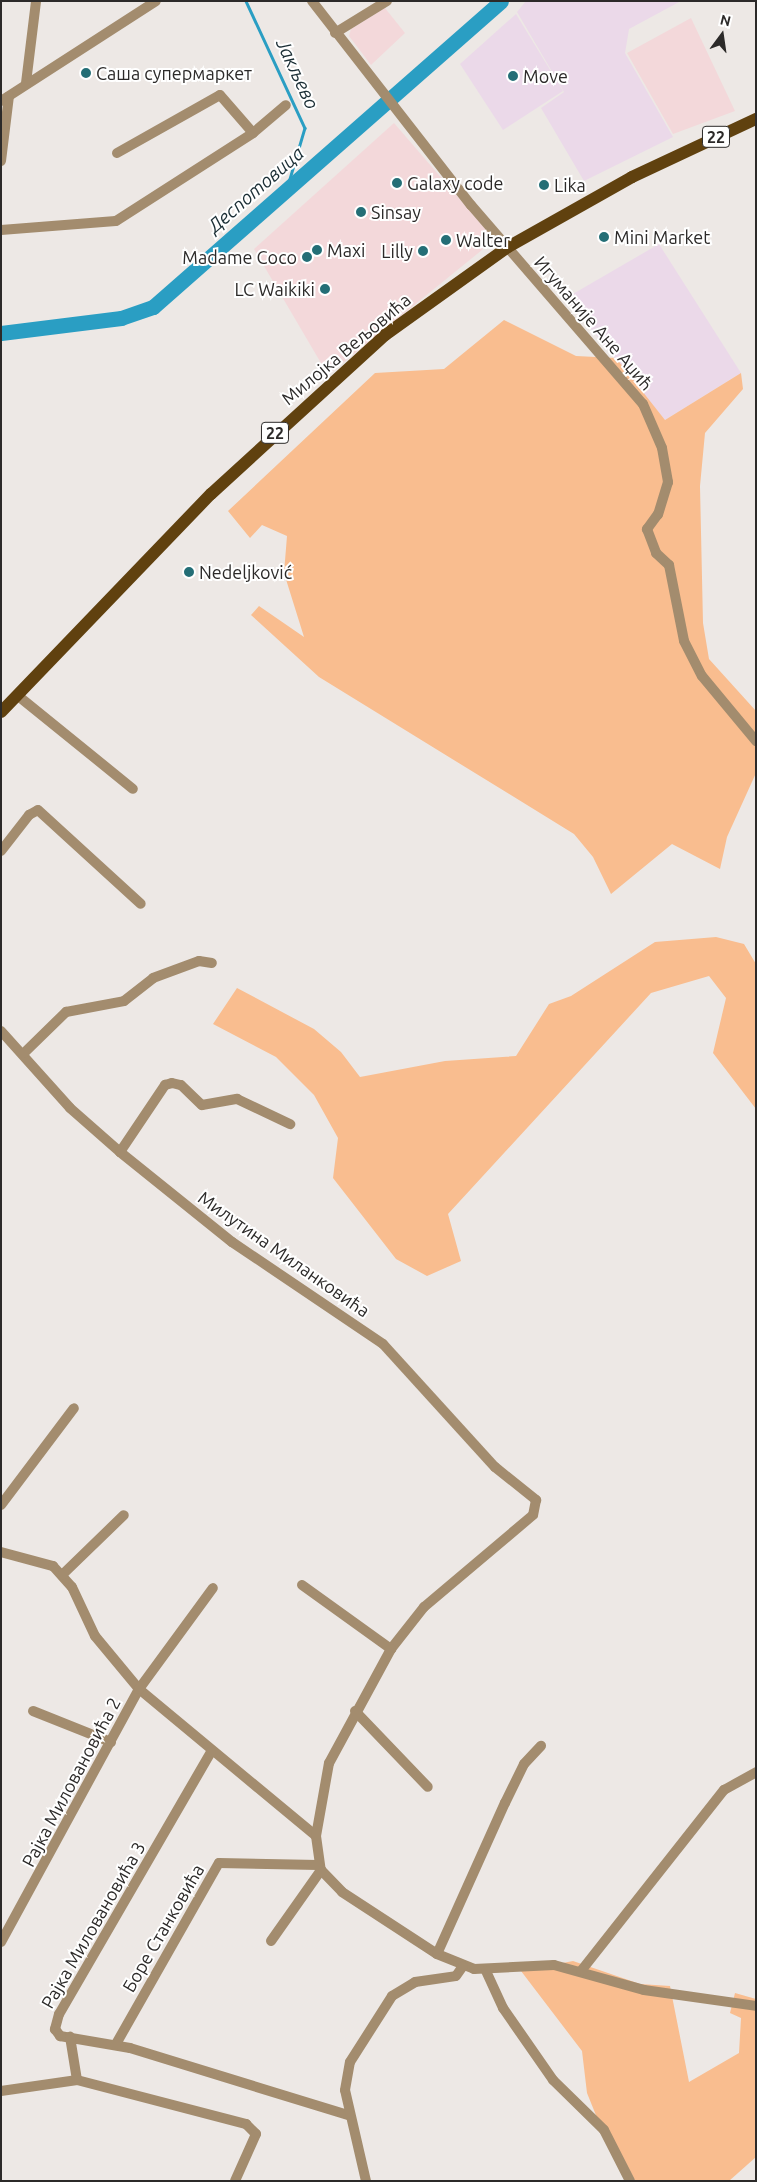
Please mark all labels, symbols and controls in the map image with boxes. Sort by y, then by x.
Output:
north arrow [697,10,747,60]
text: N [719,11,733,29]
water label: Јакљево [271,35,323,113]
place label: Саша супермаркет [96,62,252,84]
place label: Move [523,65,568,87]
marker: Саша супермаркет [80,67,92,79]
marker: Move [507,70,519,82]
road number: 22 [701,124,731,150]
water label: Деспотовица [203,142,309,238]
place label: Galaxy code [407,172,503,194]
place label: Lika [554,174,586,196]
marker: Galaxy code [391,177,403,189]
marker: Lika [538,179,550,191]
place label: Sinsay [371,201,421,223]
marker: Sinsay [355,206,367,218]
place label: Mini Market [614,226,710,248]
place label: Walter [456,229,510,251]
marker: Mini Market [598,231,610,243]
marker: Walter [440,234,452,246]
place label: Maxi [327,239,365,261]
place label: Lilly [381,240,413,262]
marker: Maxi [311,244,323,256]
marker: Lilly [417,245,429,257]
place label: Madame Coco [182,246,297,268]
marker: Madame Coco [301,251,313,263]
street label: Игуманије Ане Аџић [530,252,658,394]
place label: LC Waikiki [234,278,315,300]
marker: LC Waikiki [319,283,331,295]
street label: Милојка Вељовића [277,289,415,409]
road number: 22 [260,419,290,446]
place label: Nedeljković [199,561,292,583]
marker: Nedeljković [183,566,195,578]
street label: Милутина Миланковића [194,1186,374,1322]
street label: Рајка Миловановића 2 [17,1694,125,1870]
street label: Рајка Миловановића 3 [36,1838,150,2012]
street label: Боре Станковића [118,1860,208,1996]

